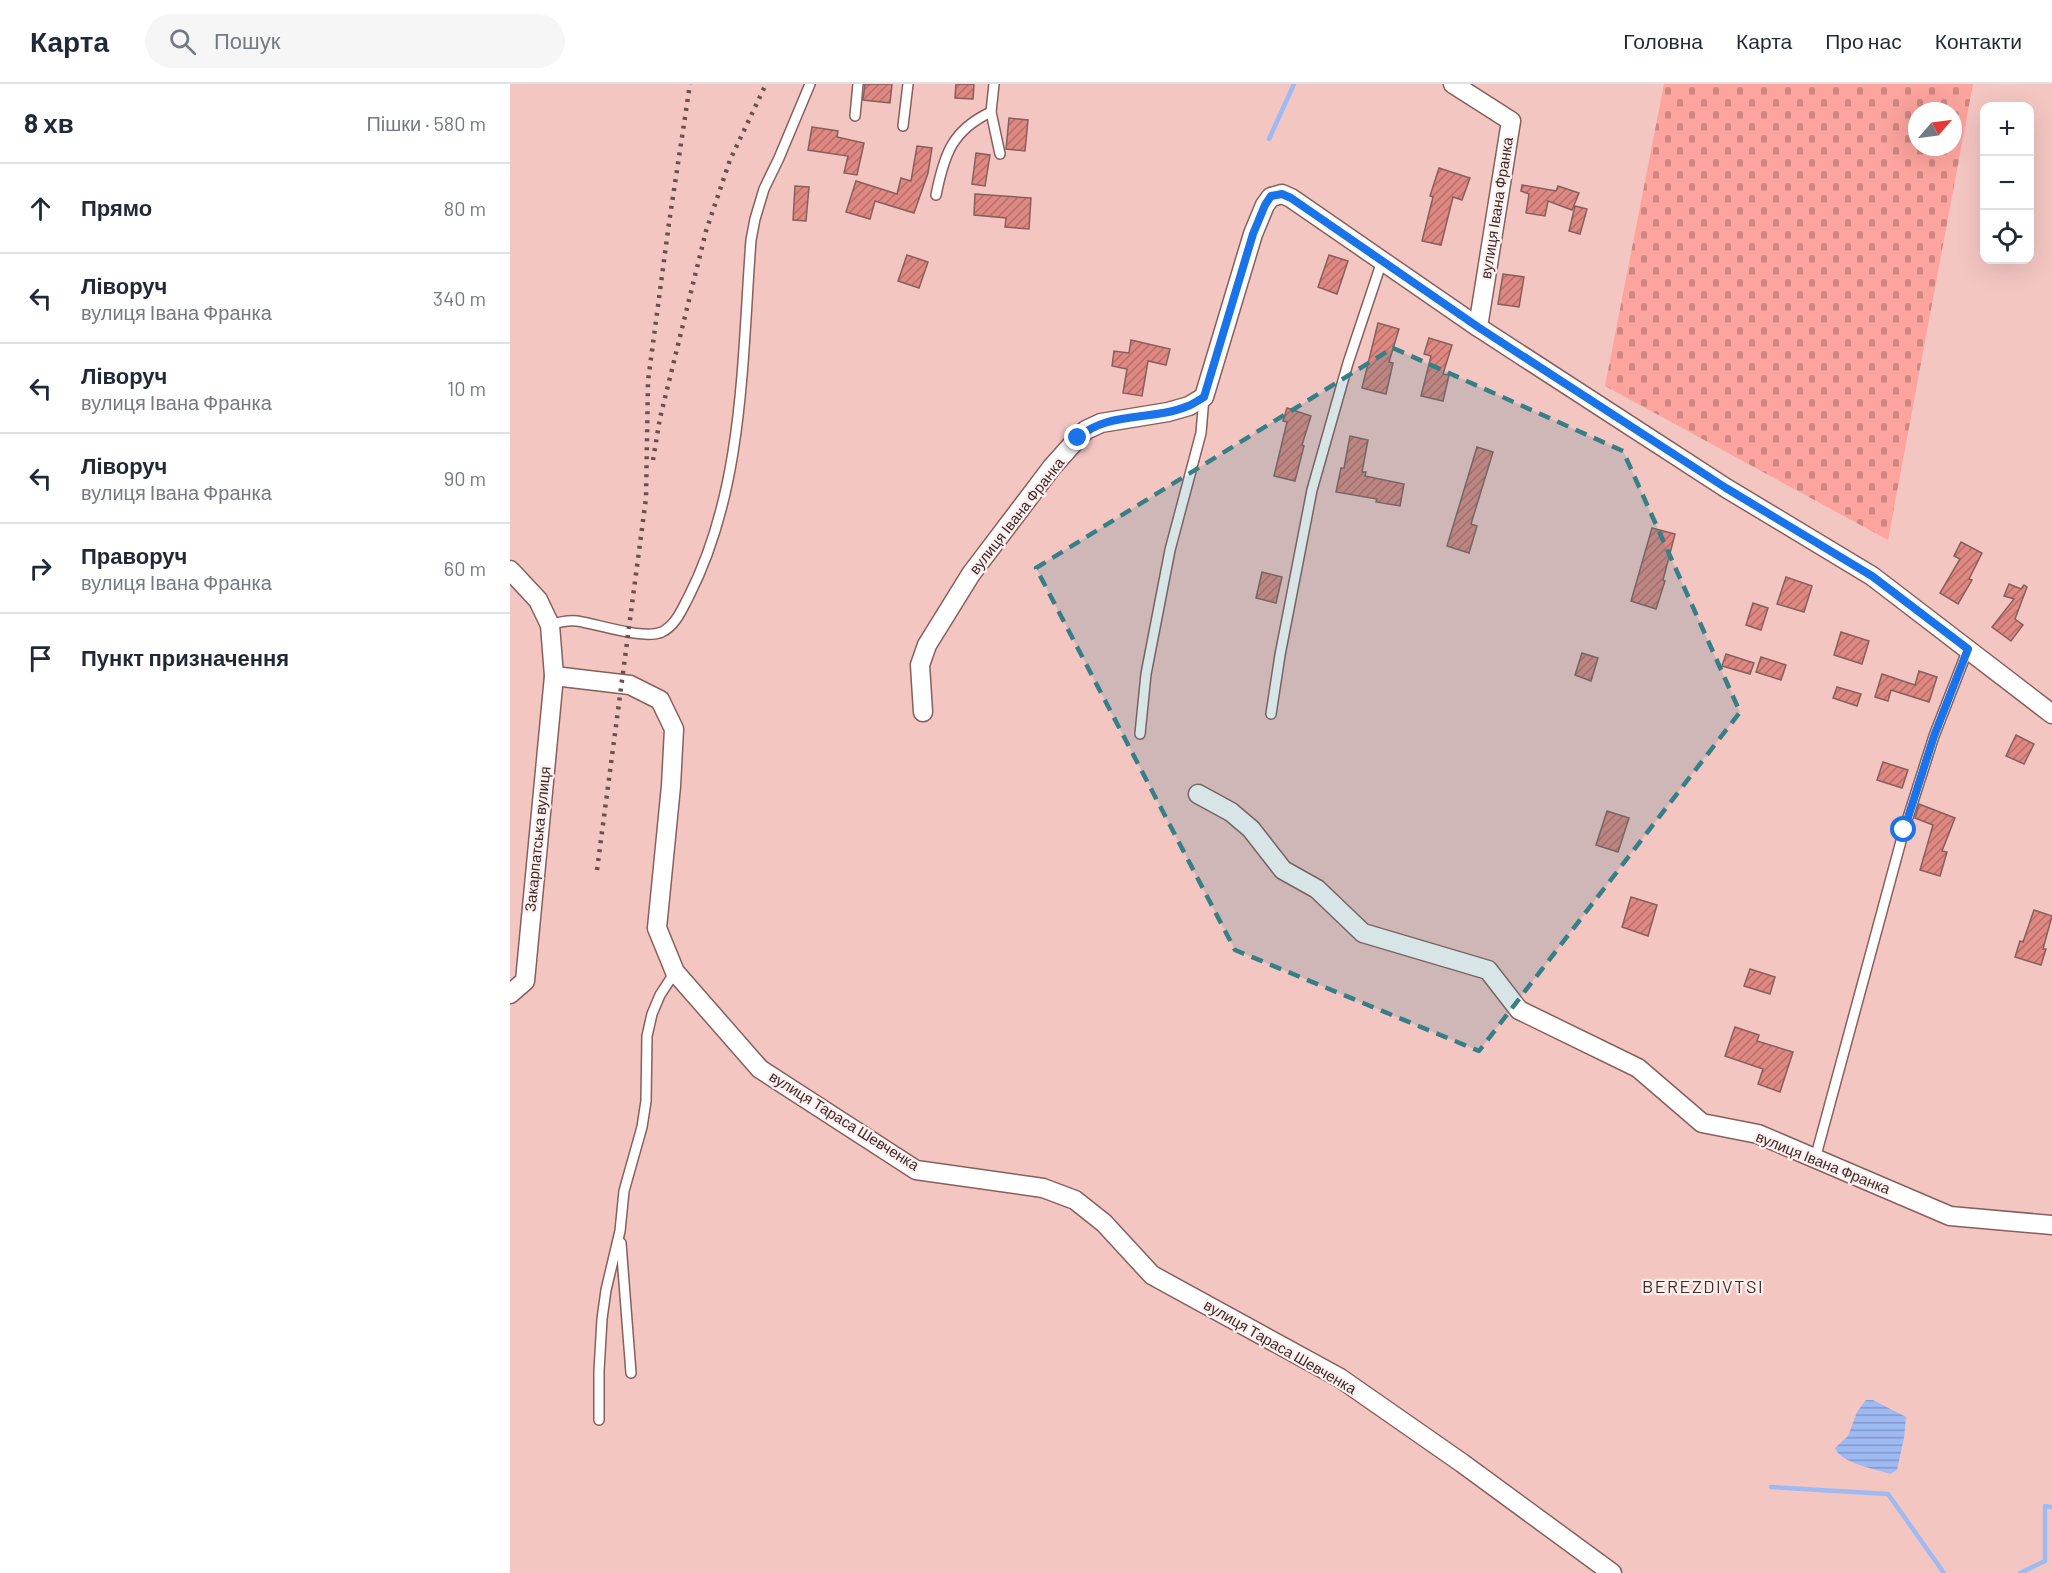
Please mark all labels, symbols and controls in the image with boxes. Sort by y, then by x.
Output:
search box [145,14,565,68]
text: Карта [30,24,109,58]
icon: search [166,25,199,58]
text: Пошук [214,27,280,53]
text: Головна [1623,28,1703,53]
text: Карта [1736,28,1792,53]
text: Про нас [1825,28,1902,53]
text: Контакти [1935,28,2022,53]
north arrow [1908,102,1962,156]
map controls [1980,102,2034,264]
button: + [1980,102,2034,156]
text: 8 хв [24,107,74,138]
text: Пішки · 580 m [366,111,486,135]
street label: вулиця Івана Франка [1476,135,1516,280]
button: − [1980,156,2034,210]
icon: ahead [24,192,57,225]
text: Прямо [81,194,152,220]
text: 80 m [444,196,486,220]
button: locate [1980,210,2034,264]
text: Ліворуч [81,272,167,298]
icon: left [24,282,57,315]
text: 340 m [433,286,486,310]
text: вулиця Івана Франка [81,300,272,324]
text: Ліворуч [81,362,167,388]
icon: left [24,372,57,405]
text: 10 m [447,376,486,400]
text: вулиця Івана Франка [81,390,272,414]
route end [1064,424,1090,450]
text: Ліворуч [81,452,167,478]
street label: вулиця Івана Франка [965,453,1068,577]
icon: left [24,462,57,495]
text: 90 m [444,466,486,490]
text: вулиця Івана Франка [81,480,272,504]
text: Праворуч [81,542,187,568]
icon: right [24,552,57,585]
text: 60 m [444,556,486,580]
text: вулиця Івана Франка [81,570,272,594]
icon: arrive [24,642,57,675]
text: Пункт призначення [81,644,289,670]
street label: Закарпатська вулиця [520,765,554,912]
route start [1890,816,1916,842]
street label: вулиця Тараса Шевченка [766,1067,923,1174]
street label: вулиця Івана Франка [1754,1127,1894,1197]
district label: BEREZDIVTSI [1642,1275,1764,1297]
street label: вулиця Тараса Шевченка [1201,1295,1361,1398]

